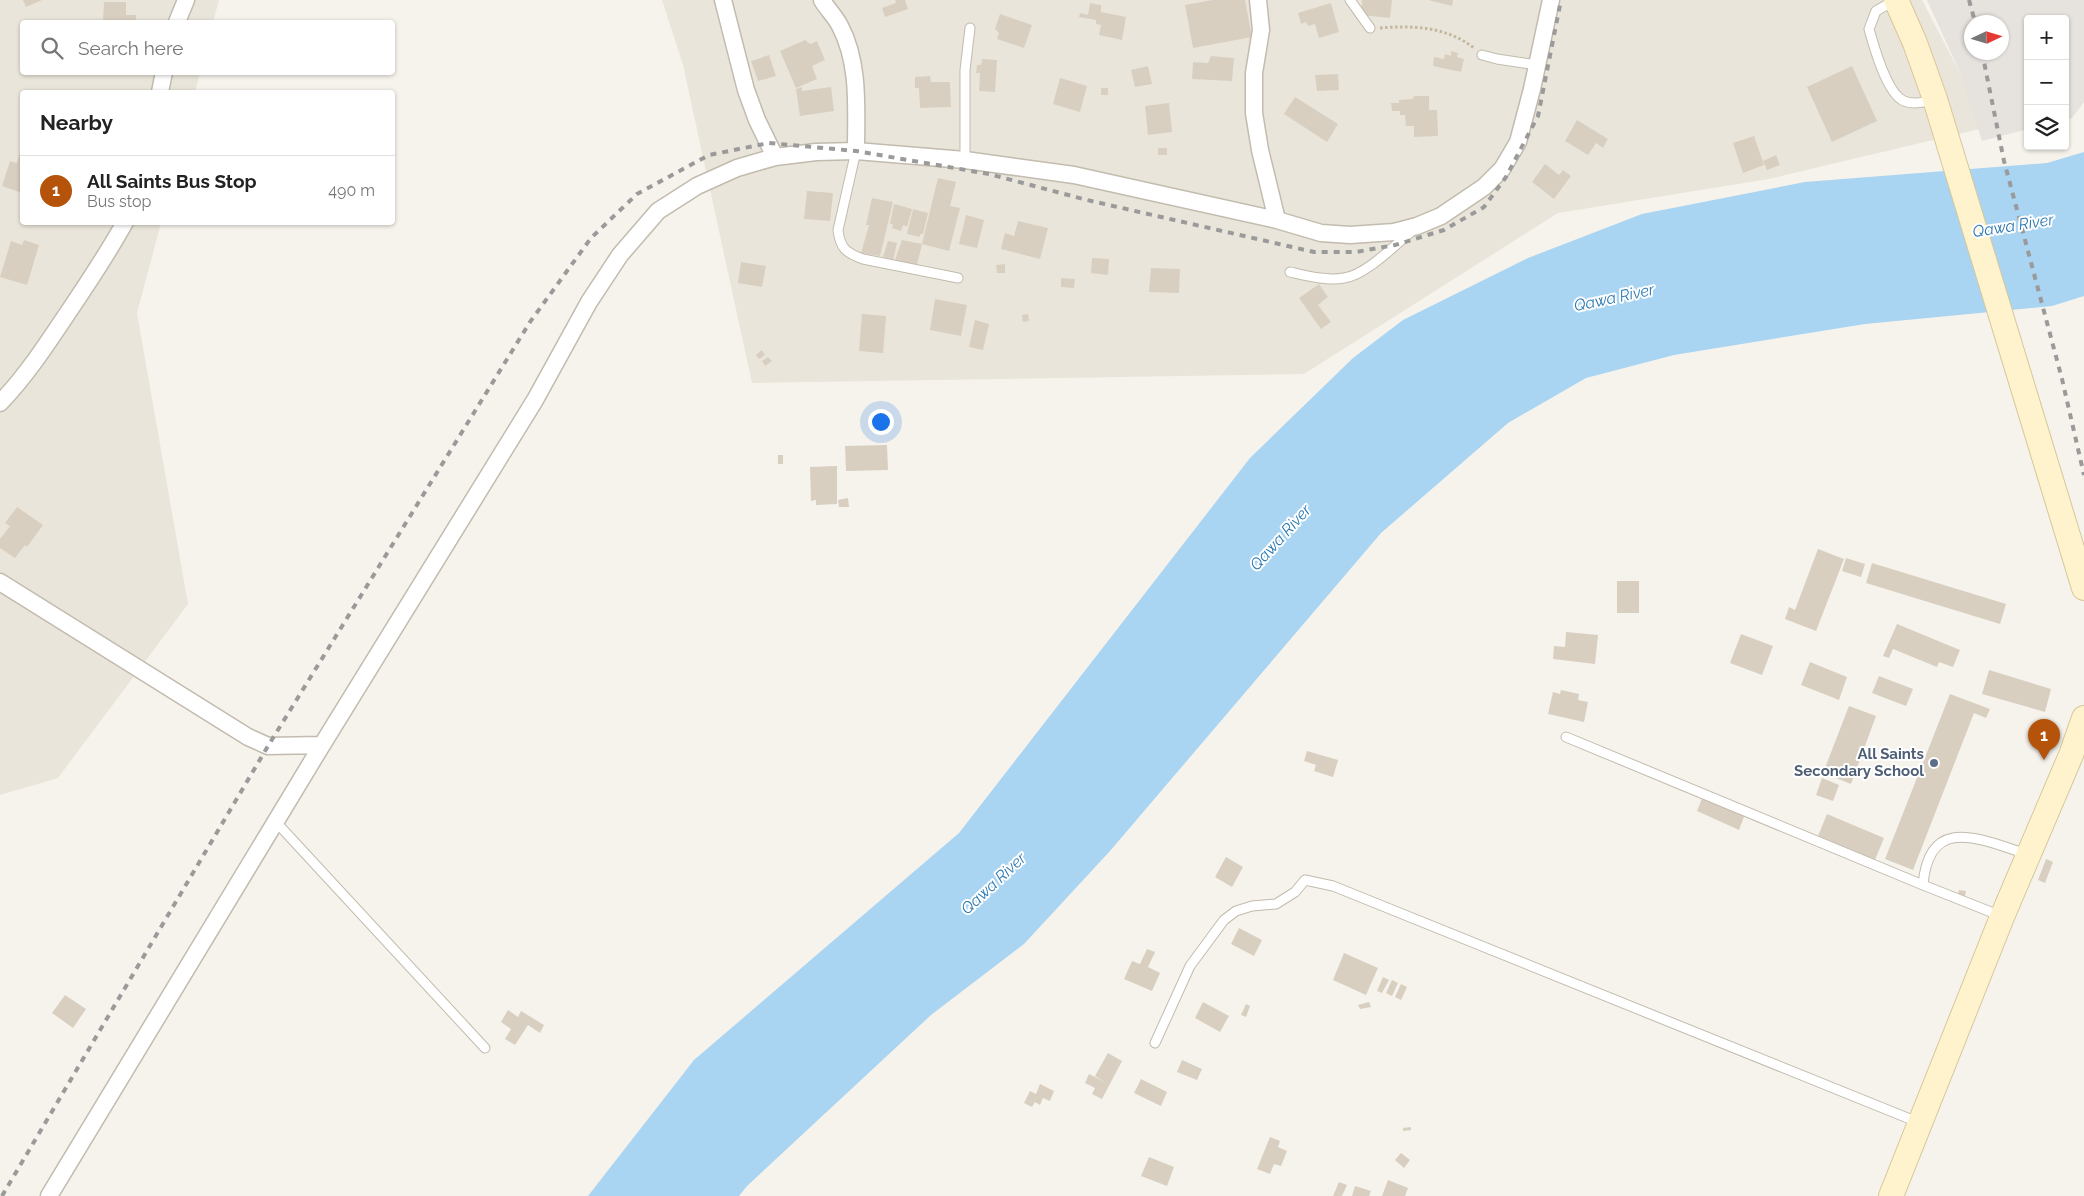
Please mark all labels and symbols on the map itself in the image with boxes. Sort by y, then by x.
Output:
north arrow [1964,15,2009,60]
water label: Qawa River [1971,210,2055,241]
water label: Qawa River [1572,280,1657,315]
your location [868,409,894,435]
water label: Qawa River [1246,500,1315,574]
pin: 1 [2028,719,2060,760]
place label: All Saints Secondary School [1794,745,1924,780]
marker: All Saints Secondary School [1928,757,1940,769]
water label: Qawa River [957,848,1030,918]

